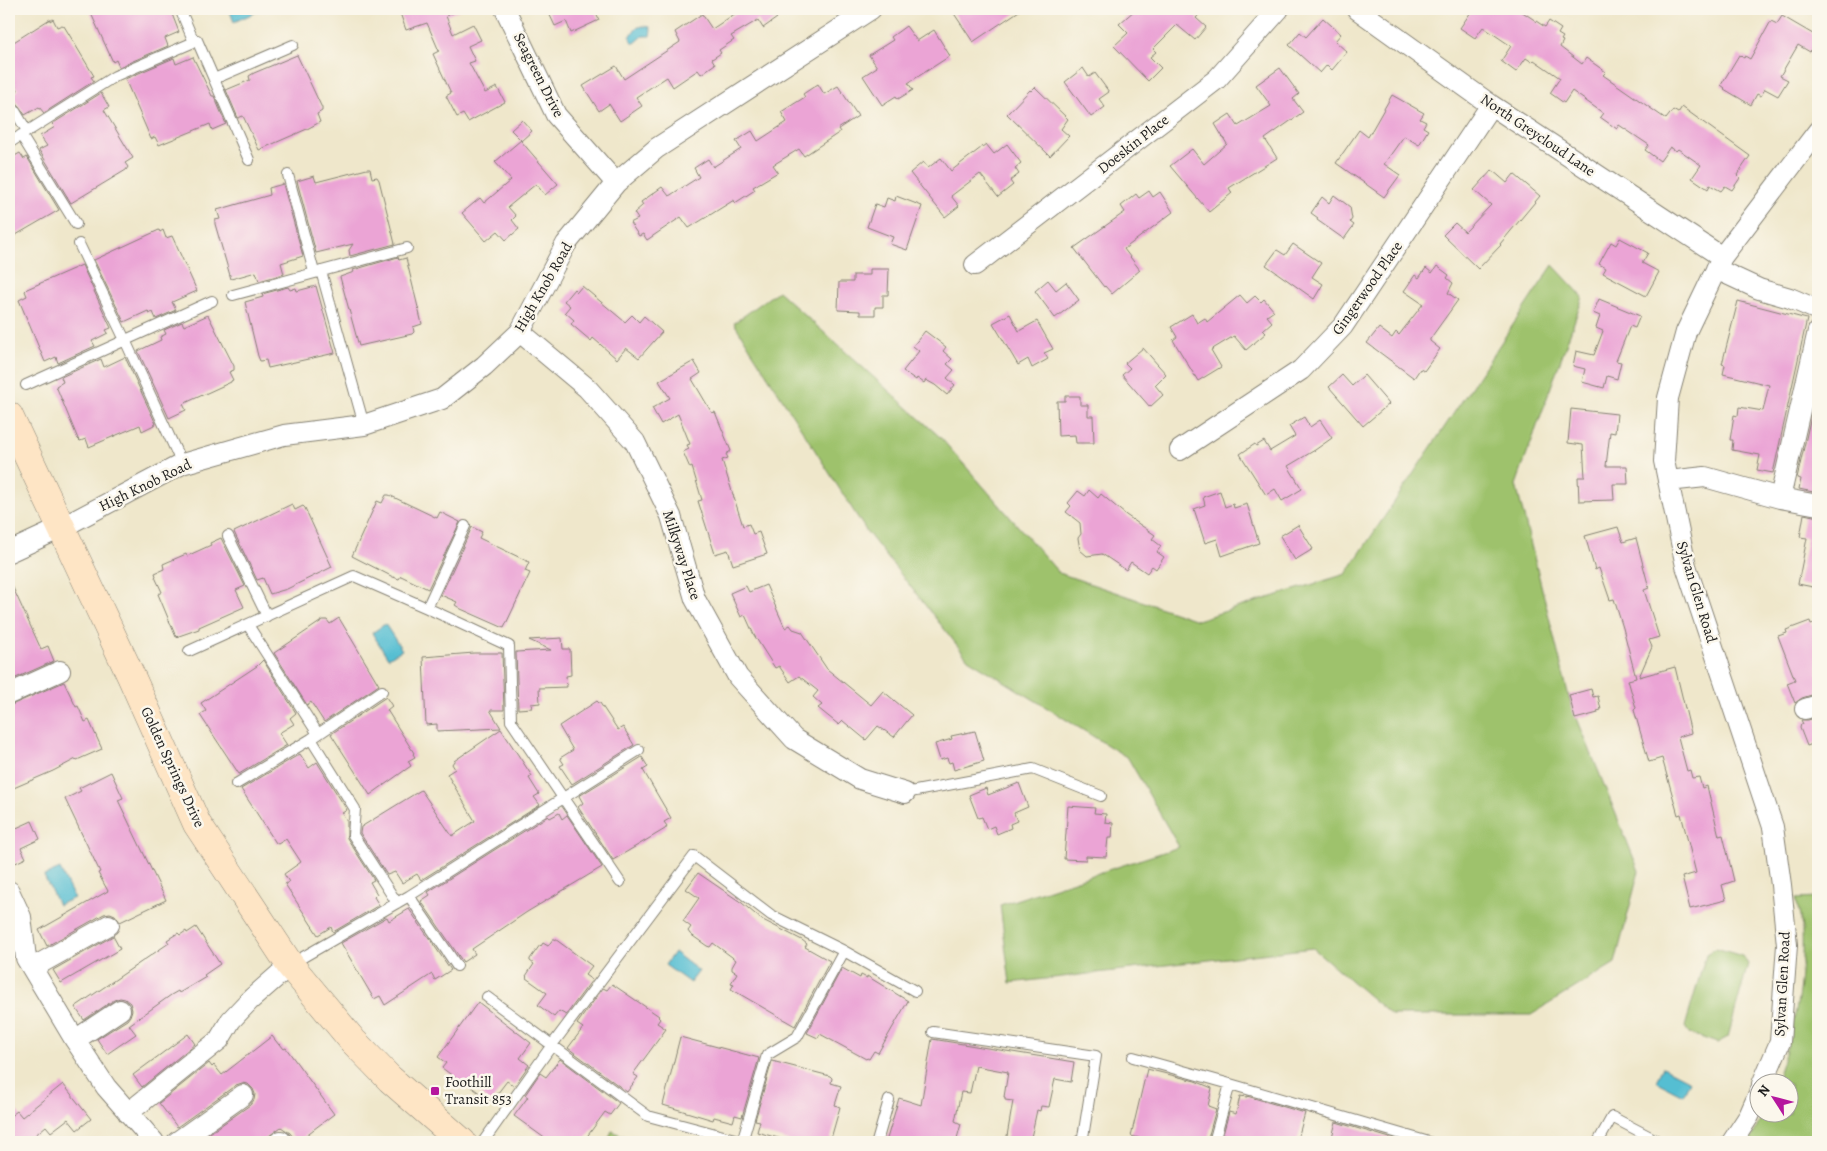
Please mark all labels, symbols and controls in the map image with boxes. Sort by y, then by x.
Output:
street label: Seagreen Drive [509,29,569,121]
street label: North Greycloud Lane [1477,89,1599,181]
street label: Doeskin Place [1093,110,1173,178]
street label: Gingerwood Place [1327,237,1407,339]
street label: High Knob Road [509,238,577,336]
street label: High Knob Road [95,454,196,516]
street label: Milkyway Place [658,508,706,603]
street label: Sylvan Glen Road [1672,539,1722,646]
street label: Golden Springs Drive [136,703,210,831]
street label: Sylvan Glen Road [1769,930,1795,1037]
place label: Foothill Transit 853 [445,1072,512,1109]
north arrow [1750,1074,1800,1124]
text: N [1753,1081,1775,1100]
marker: Foothill Transit 853 [429,1085,441,1097]

